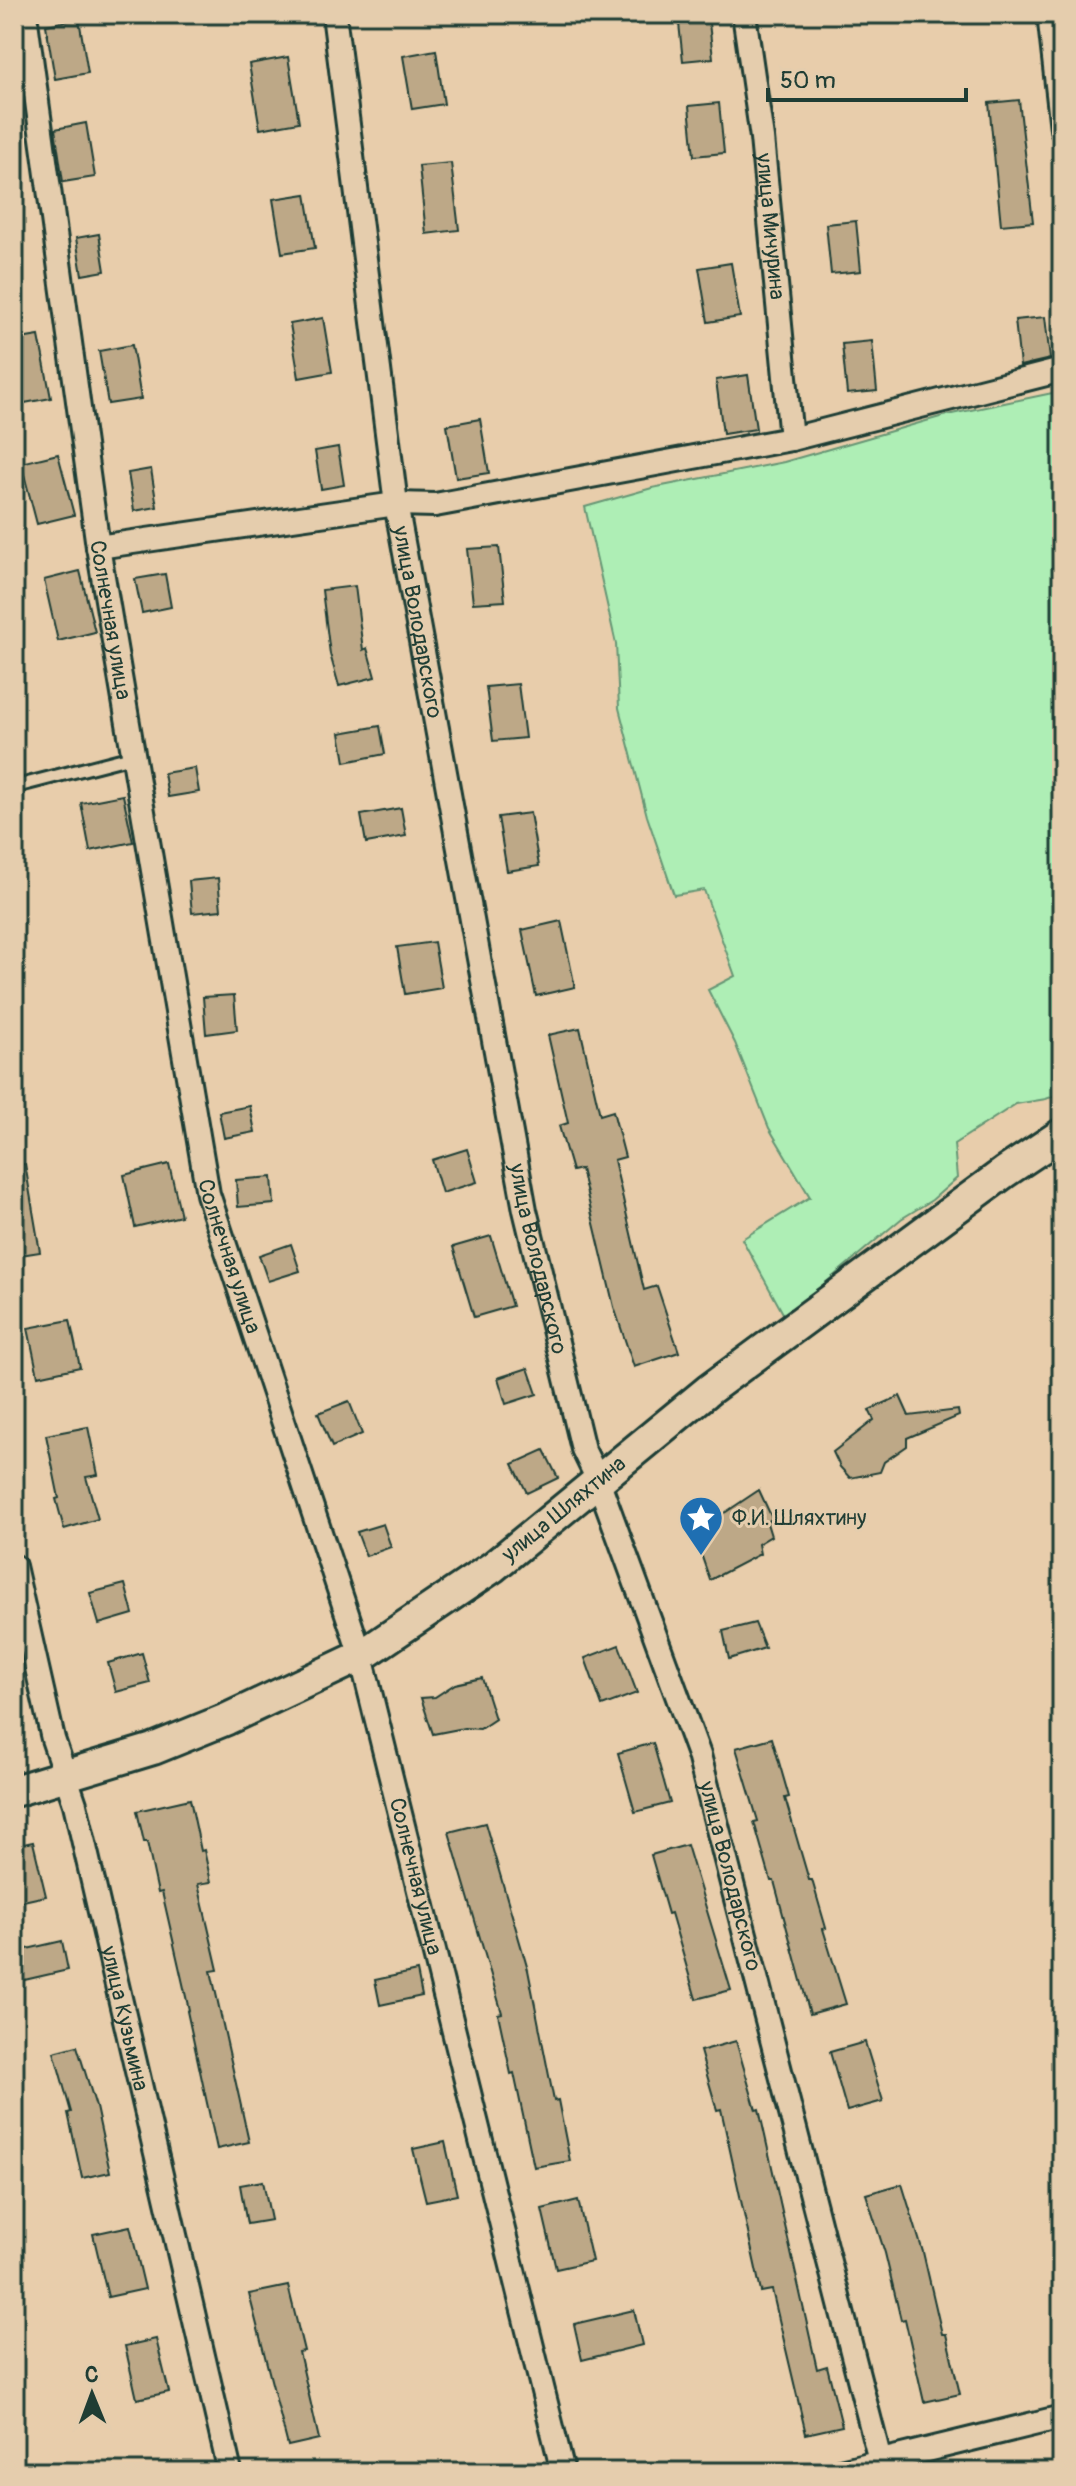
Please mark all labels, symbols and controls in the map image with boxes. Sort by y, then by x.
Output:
scale bar [768,52,966,102]
text: 50 m [780,66,836,95]
street label: улица Мичурина [749,151,791,301]
street label: улица Володарского [386,523,449,721]
street label: Солнечная улица [83,538,138,702]
street label: улица Володарского [503,1160,574,1357]
street label: Солнечная улица [192,1177,267,1337]
street label: улица Шляхтина [495,1450,632,1569]
place icon: Ф.И. Шляхтину [677,1494,725,1557]
place label: Ф.И. Шляхтину [732,1504,866,1532]
street label: улица Володарского [692,1777,768,1974]
street label: Солнечная улица [383,1795,449,1958]
street label: улица Кузьмина [94,1942,155,2094]
north arrow [52,2354,132,2434]
text: С [85,2361,99,2389]

